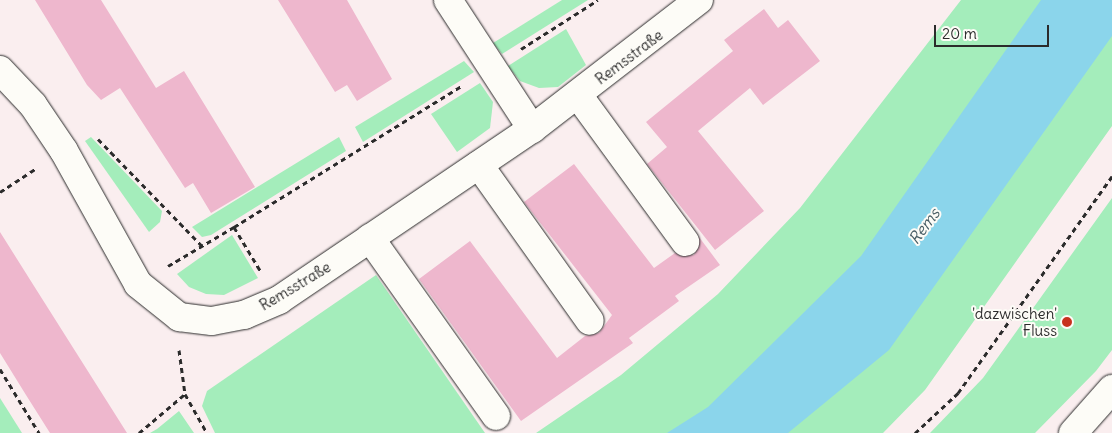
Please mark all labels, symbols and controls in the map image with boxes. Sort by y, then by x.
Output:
scale bar [937,15,1052,47]
text: 20 m [942,24,977,43]
street label: Remsstraße [592,26,666,88]
water label: Rems [904,204,944,248]
street label: Remsstraße [256,258,334,314]
place label: 'dazwischen' Fluss [972,304,1057,339]
marker: 'dazwischen' Fluss [1061,316,1073,328]

